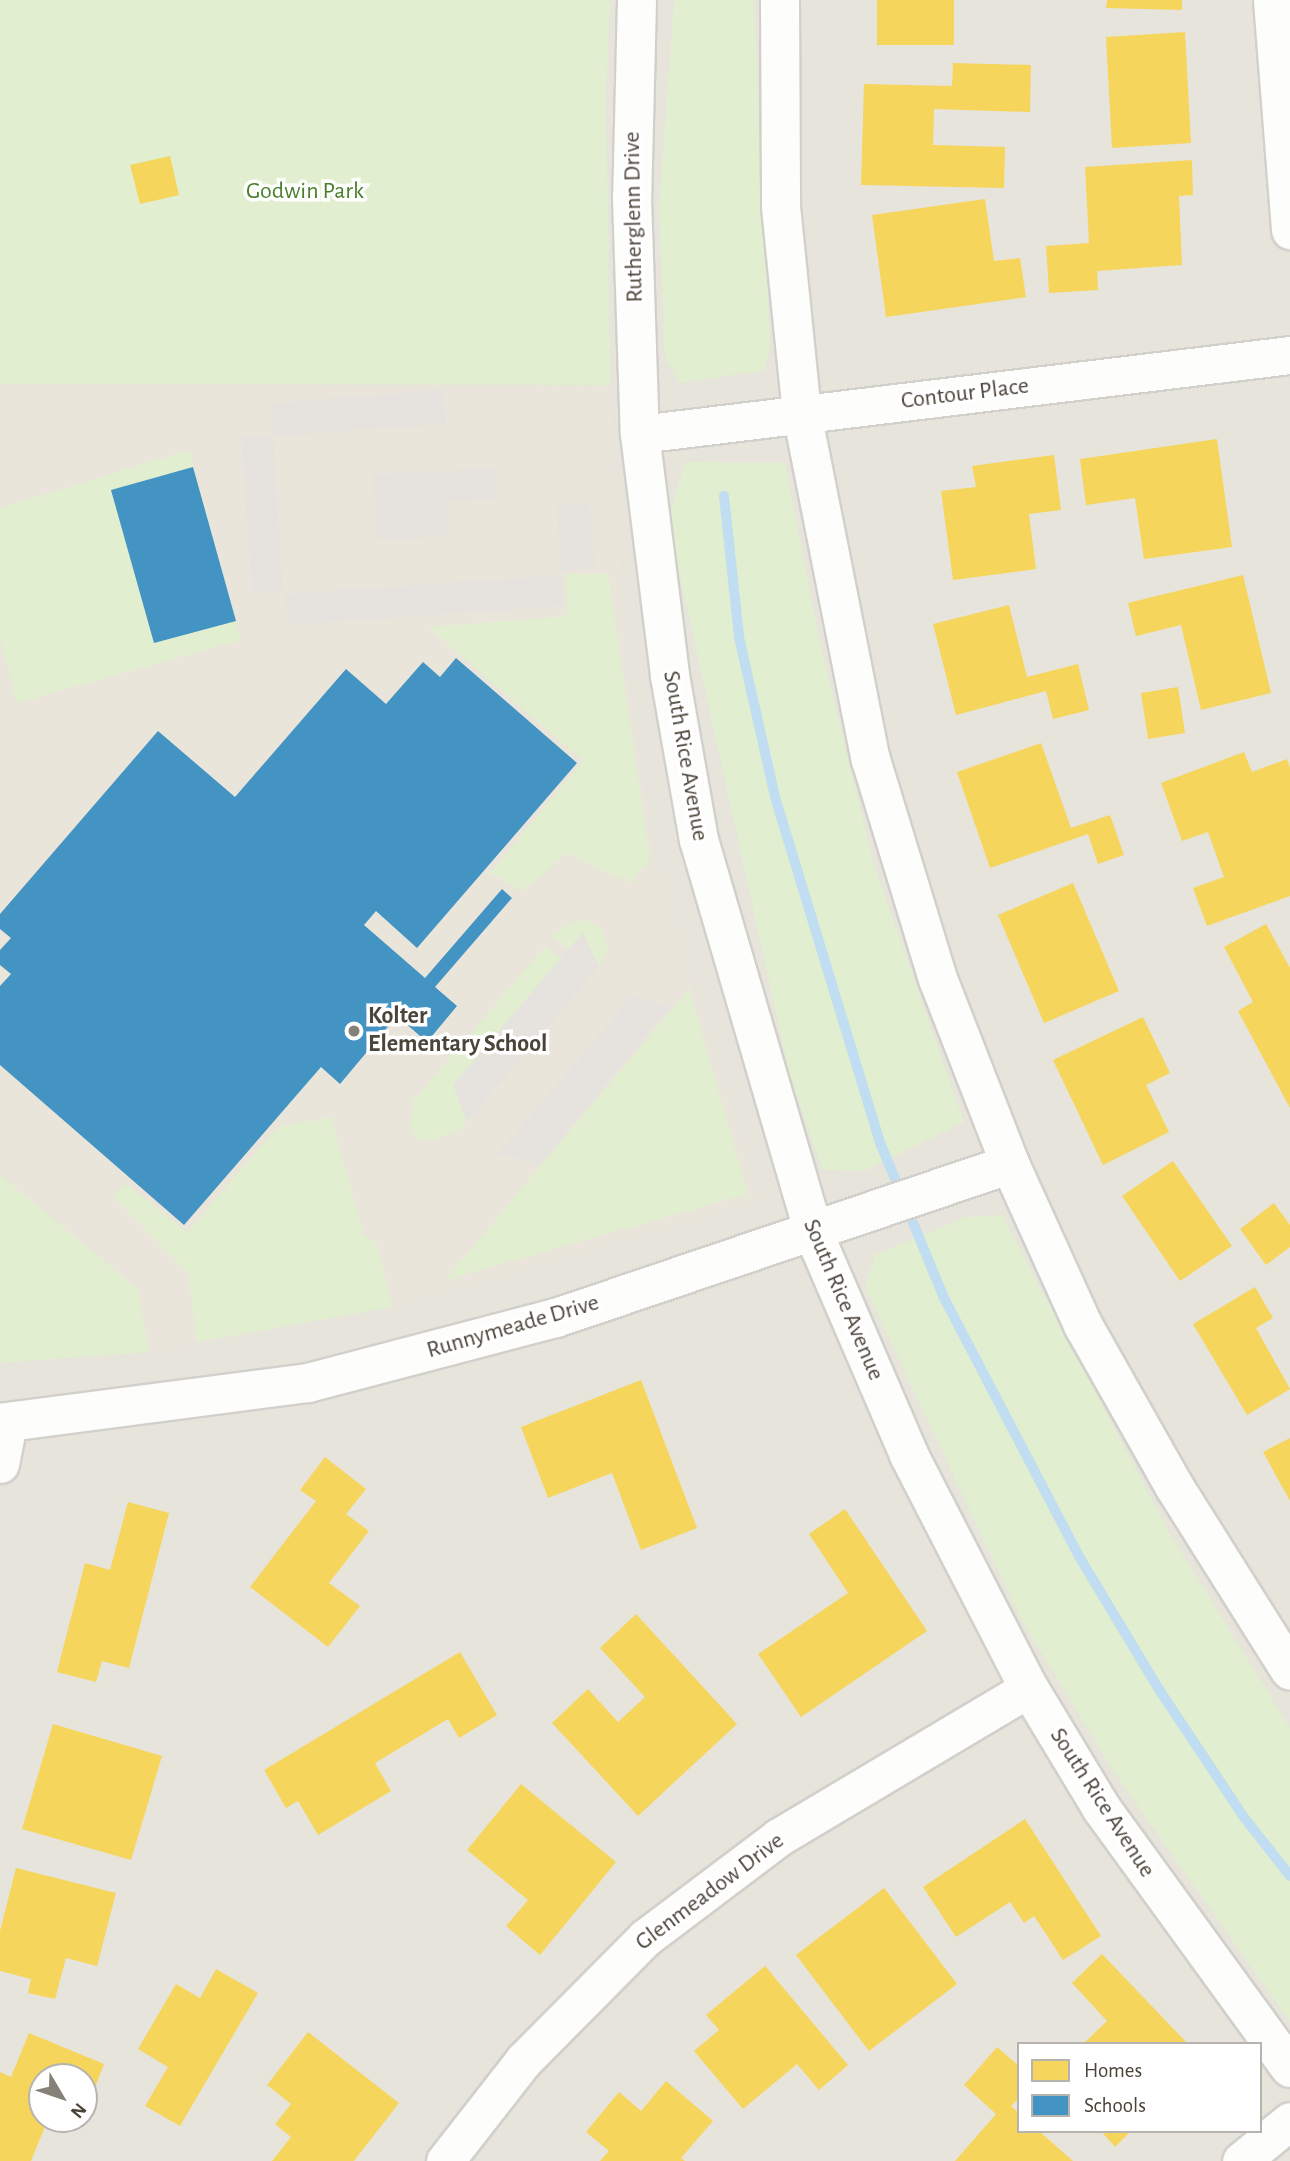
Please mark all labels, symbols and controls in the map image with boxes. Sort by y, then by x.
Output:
street label: Rutherglenn Drive [618,131,650,303]
park label: Godwin Park [246,178,364,206]
street label: Contour Place [899,372,1031,416]
street label: South Rice Avenue [656,669,714,843]
place label: Kolter Elementary School [368,1003,547,1059]
marker: Kolter Elementary School [346,1023,362,1039]
street label: South Rice Avenue [796,1215,890,1385]
street label: Runnymeade Drive [424,1289,602,1365]
street label: South Rice Avenue [1043,1723,1161,1883]
street label: Glenmeadow Drive [630,1827,790,1957]
legend [1017,2042,1262,2133]
text: Homes [1084,2060,1142,2081]
north arrow [28,2063,98,2133]
text: Schools [1084,2095,1146,2116]
text: N [67,2099,90,2121]

